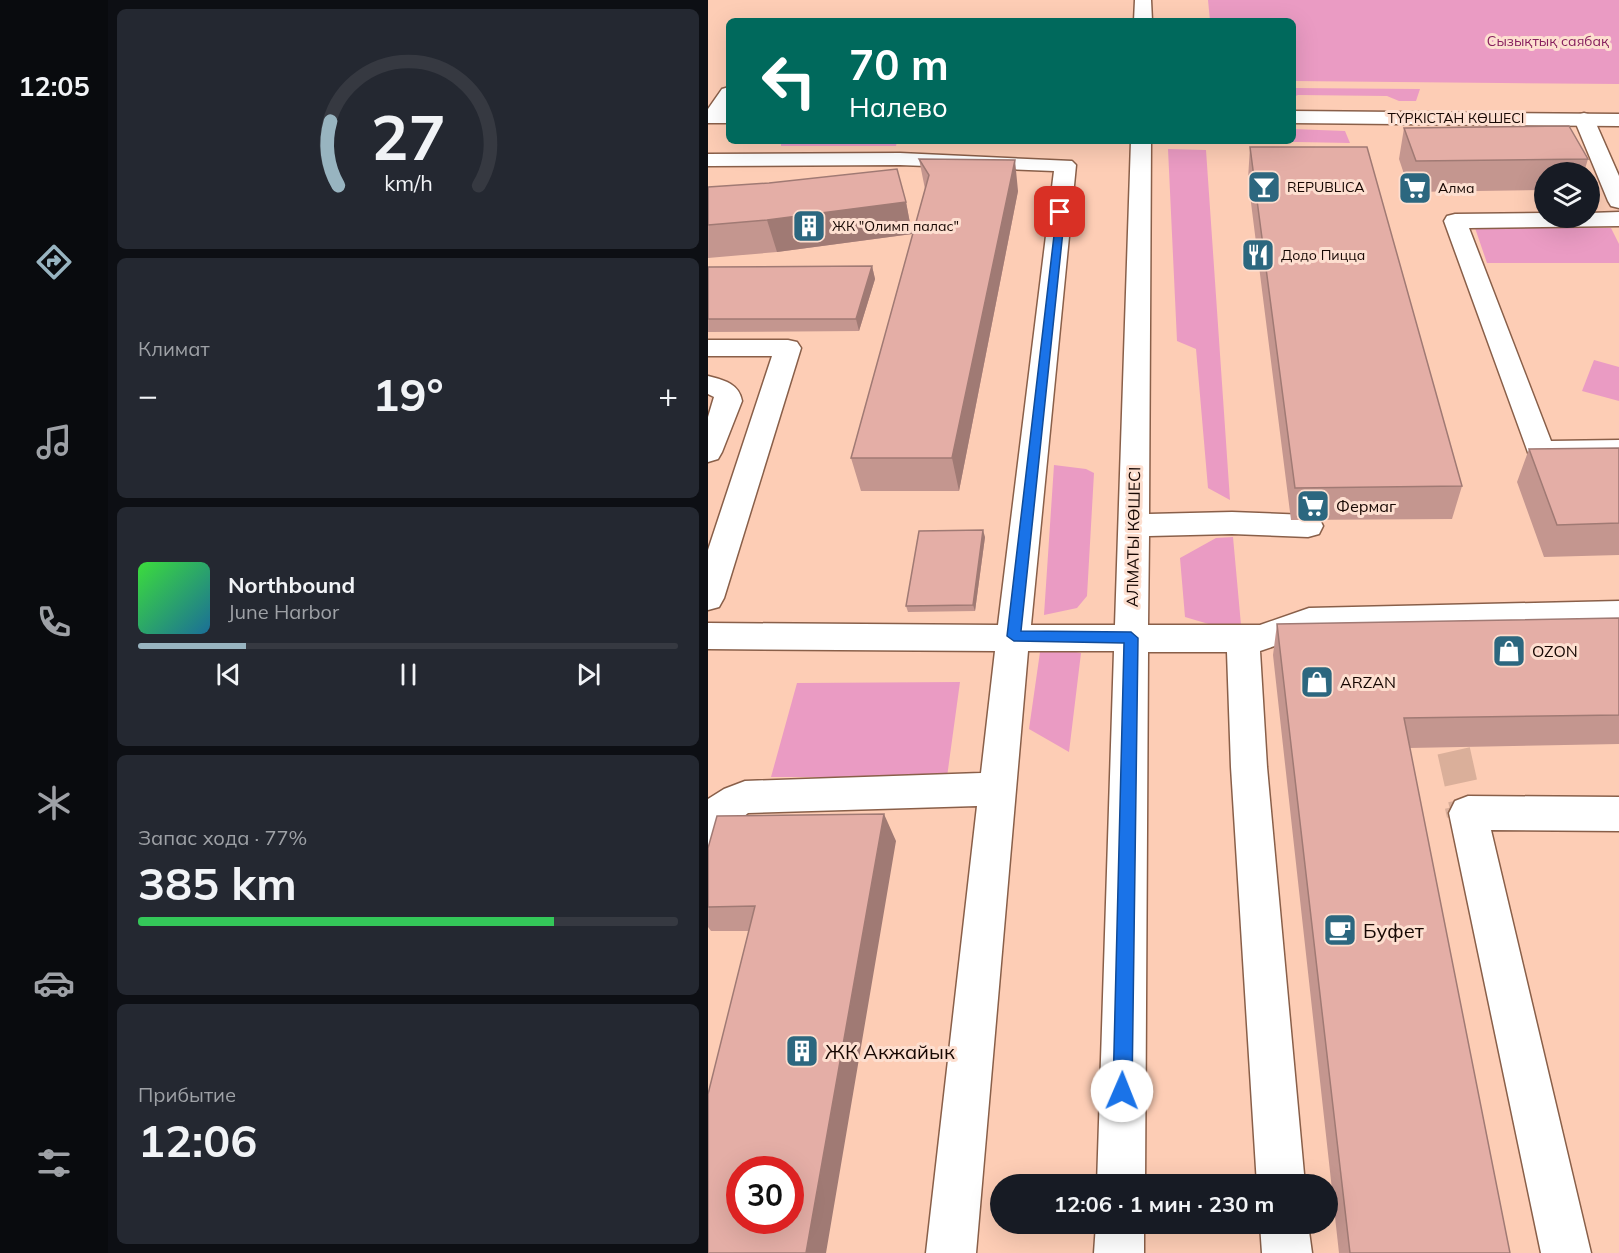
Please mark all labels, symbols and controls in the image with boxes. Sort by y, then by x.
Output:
park label: Сызықтық саябақ [1487,32,1609,50]
text: 70 m [849,38,949,91]
icon: left [750,42,828,120]
text: 12:05 [18,69,90,103]
text: Налево [849,90,948,124]
text: 27 [371,97,445,176]
street label: ТҮРКІСТАН КӨШЕСІ [1388,109,1524,127]
map controls [1534,162,1600,228]
button: layers [1534,162,1600,228]
text: km/h [384,169,432,196]
bar icon: REPUBLICA [1246,169,1282,205]
supermarket icon: Алма [1397,170,1433,206]
place label: REPUBLICA [1287,178,1365,196]
place label: Алма [1438,179,1474,197]
pin [1034,186,1085,237]
icon: arrive [1043,195,1076,228]
building icon: ЖК "Олимп палас" [791,208,827,244]
place label: ЖК "Олимп палас" [832,217,959,235]
restaurant icon: Додо Пицца [1240,237,1276,273]
icon: directions [33,241,75,283]
place label: Додо Пицца [1281,246,1365,264]
text: Климат [138,336,210,361]
text: 19° [372,366,444,422]
text: − [138,374,158,415]
text: + [658,374,678,415]
icon: music [33,421,75,463]
street label: АЛМАТЫ КӨШЕСІ [1122,467,1144,607]
supermarket icon: Фермаг [1295,488,1331,524]
place label: Фермаг [1336,496,1396,516]
text: Northbound [228,571,355,599]
text: June Harbor [228,599,339,624]
icon: phone [33,601,75,643]
shop icon: OZON [1491,633,1527,669]
place label: OZON [1532,641,1578,661]
icon: previous [212,658,245,691]
icon: pause [392,658,425,691]
icon: next [572,658,605,691]
shop icon: ARZAN [1299,664,1335,700]
place label: ARZAN [1340,672,1396,692]
icon: climate [33,782,75,824]
text: Запас хода · 77% [138,825,307,850]
text: 385 km [138,855,297,911]
cafe icon: Буфет [1322,912,1358,948]
place label: Буфет [1363,918,1425,943]
icon: car [33,962,75,1004]
building icon: ЖК Акжайык [784,1033,820,1069]
place label: ЖК Акжайык [825,1039,955,1064]
position arrow [1090,1059,1154,1123]
text: Прибытие [138,1082,236,1107]
text: 12:06 [138,1112,257,1168]
icon: filters [33,1142,75,1184]
speed limit sign: 30 [726,1156,804,1234]
text: 12:06 · 1 мин · 230 m [1054,1190,1274,1218]

